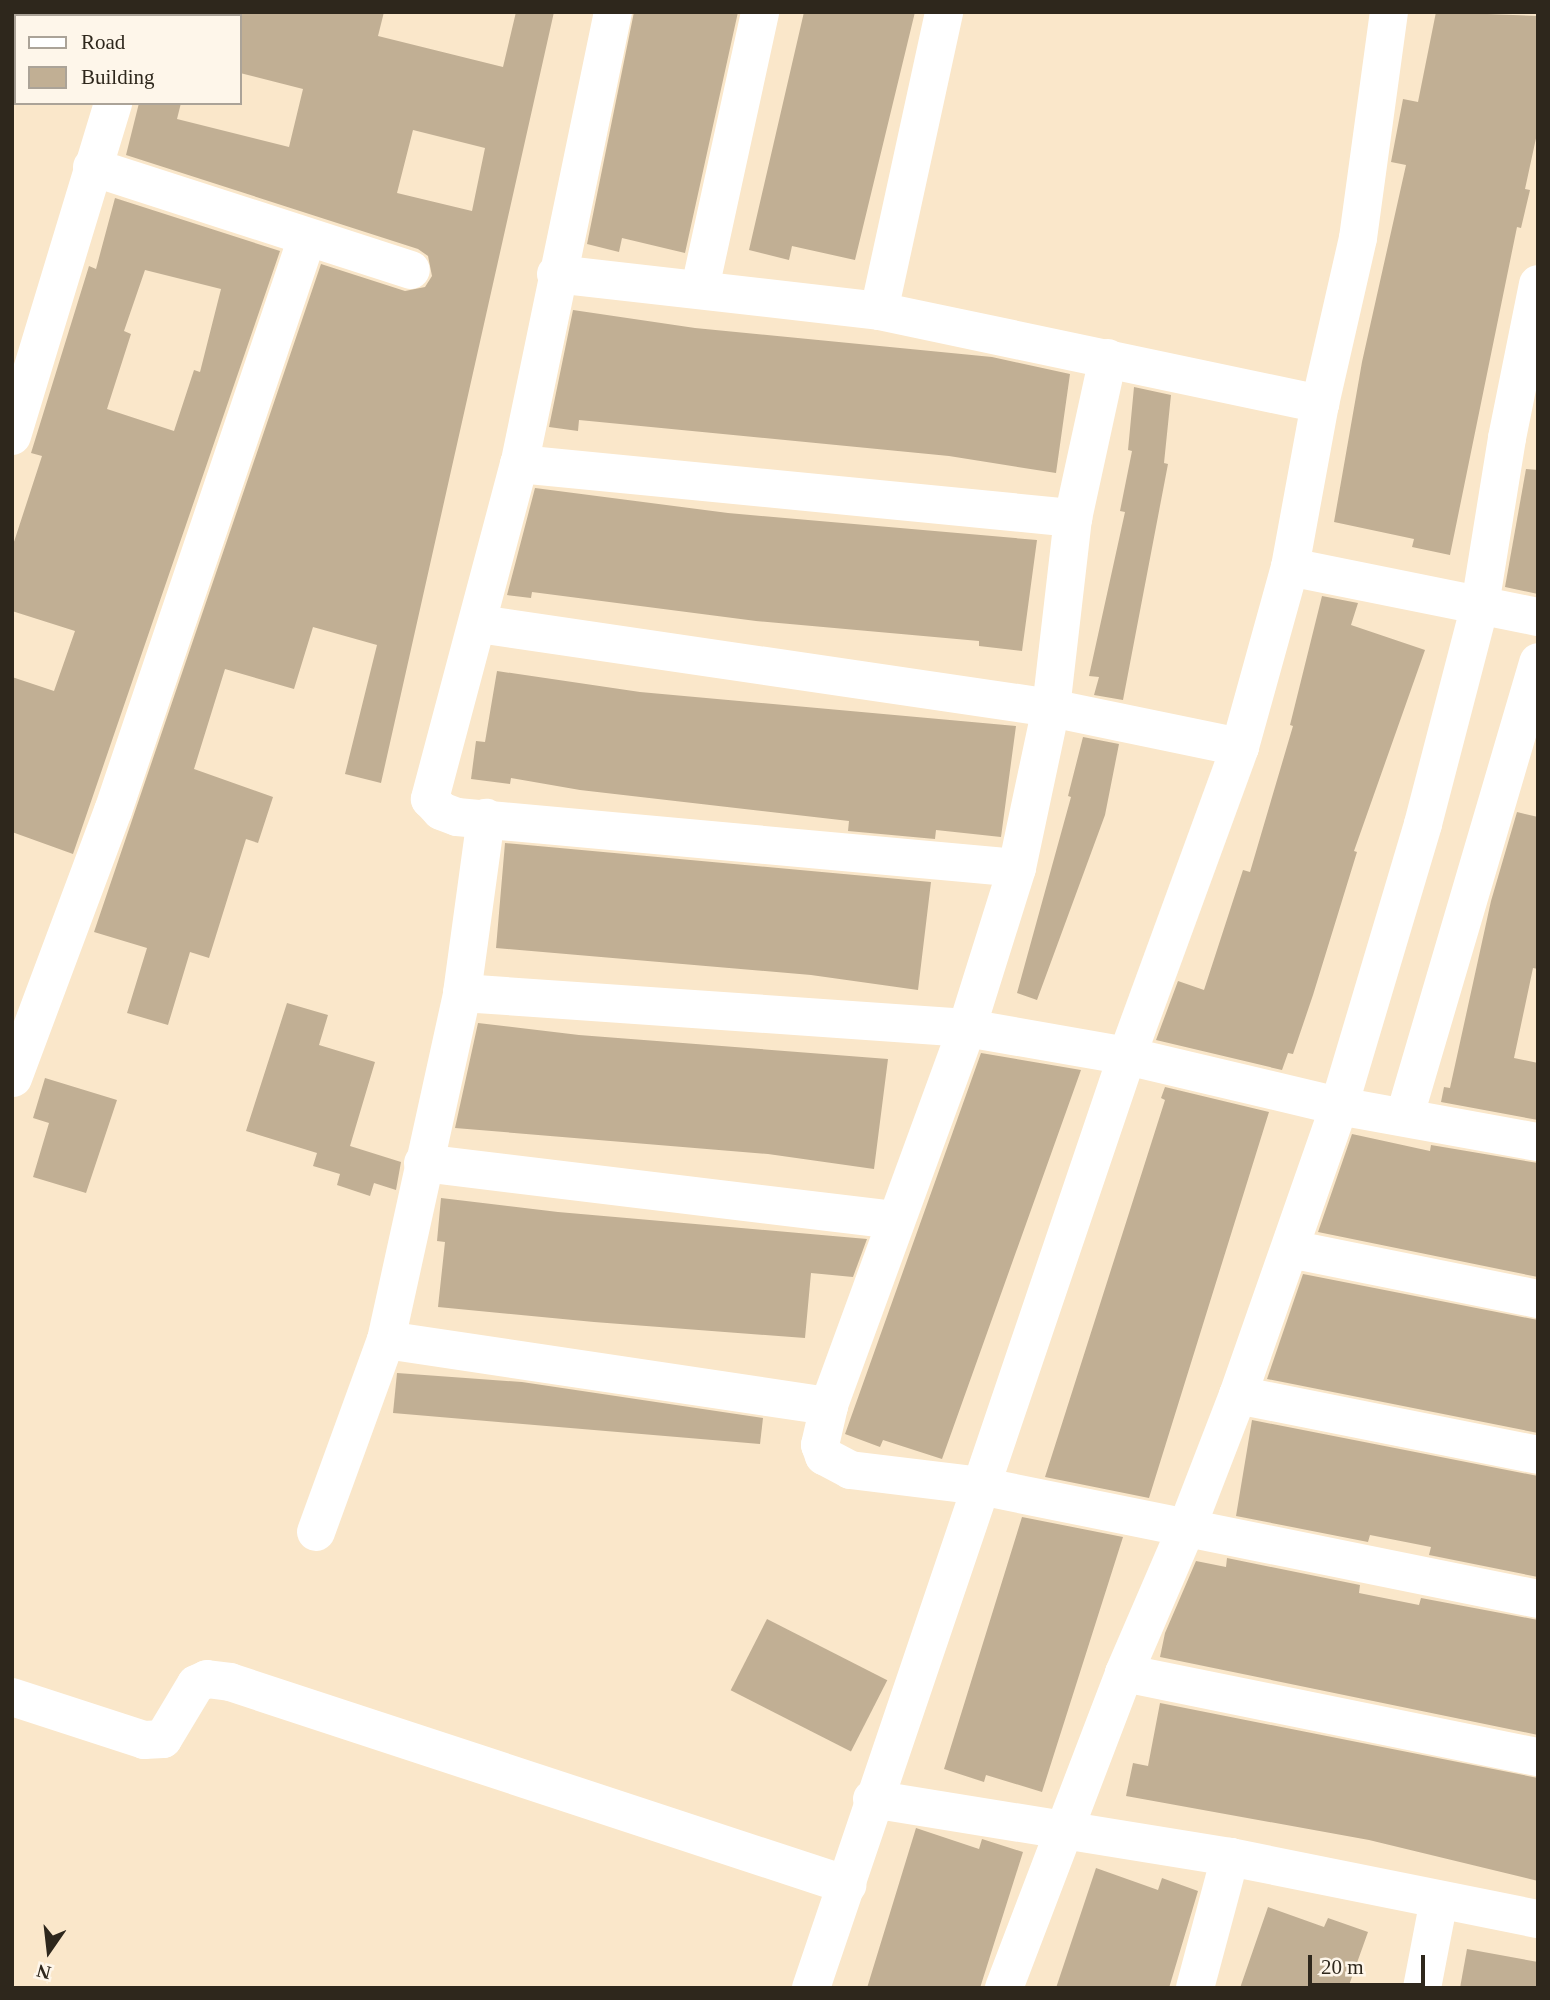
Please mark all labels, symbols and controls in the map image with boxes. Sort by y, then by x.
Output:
legend [14,14,242,105]
text: Road [81,30,125,54]
text: Building [81,65,155,89]
north arrow [14,1916,84,1986]
scale bar [1312,1940,1429,1984]
text: 20 m [1321,1955,1364,1979]
text: N [35,1960,53,1984]

